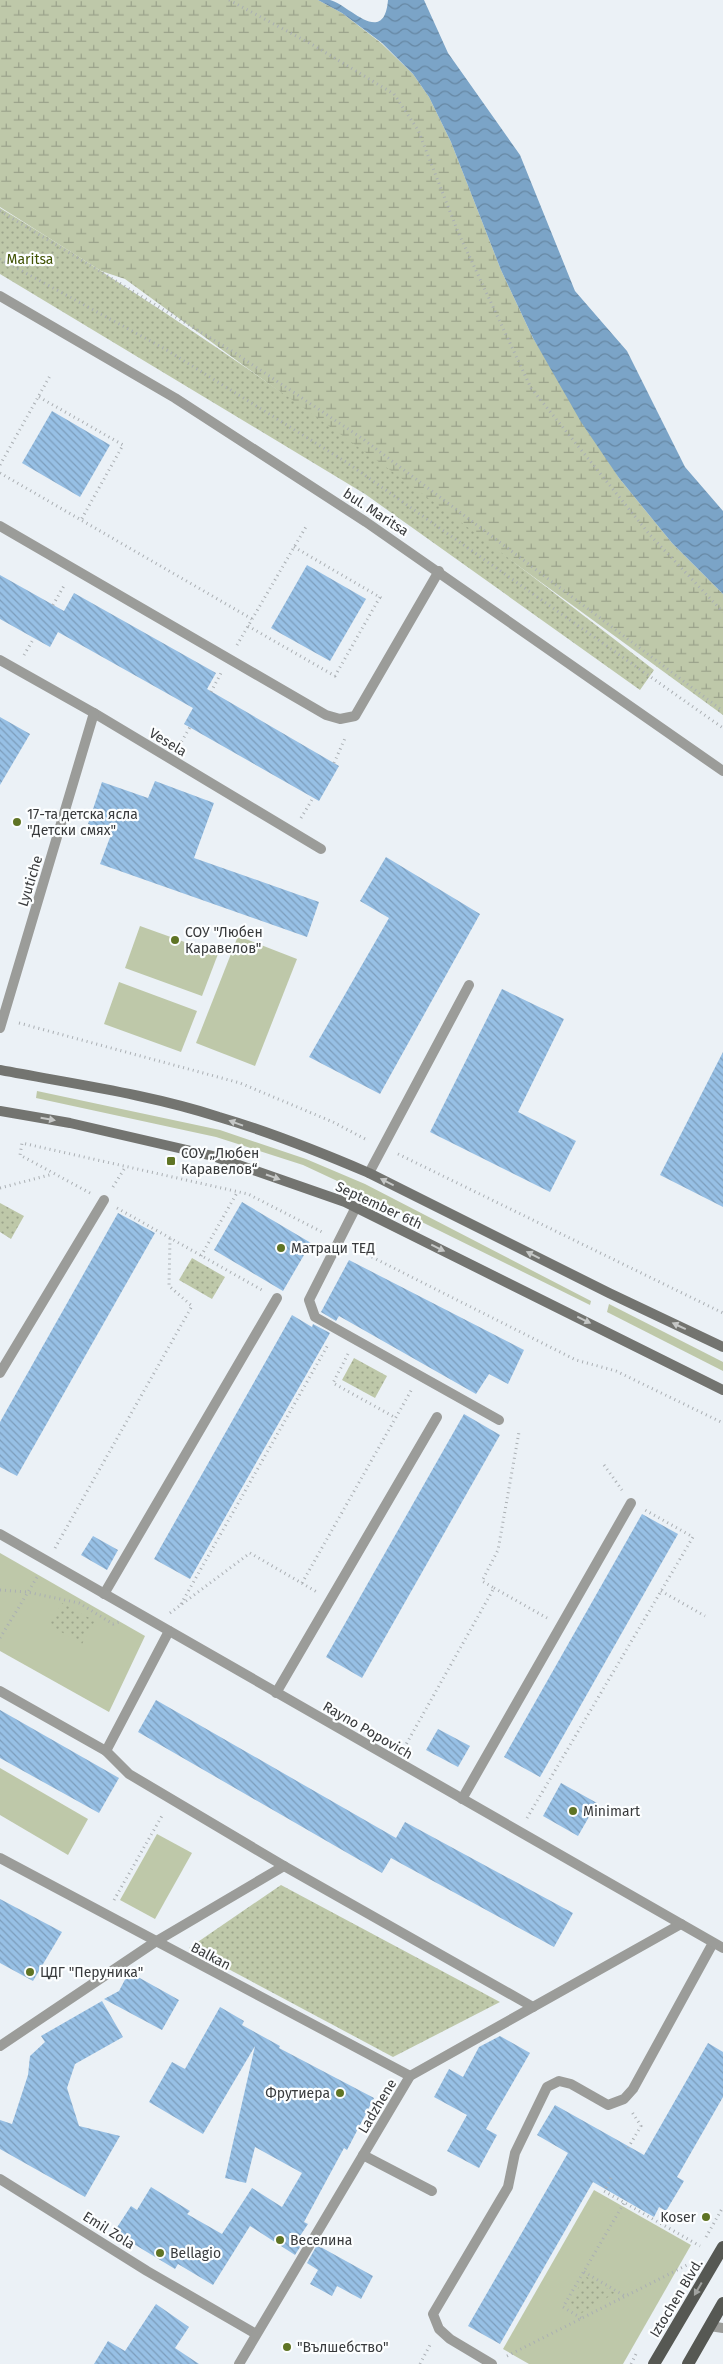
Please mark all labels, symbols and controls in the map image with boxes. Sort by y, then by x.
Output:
park label: Maritsa [7,251,53,268]
street label: bul. Maritsa [340,485,412,540]
street label: Vesela [146,725,190,760]
place label: 17-та детска ясла "Детски смях" [27,806,138,839]
marker: 17-та детска ясла "Детски смях" [11,816,23,828]
street label: Lyutiche [15,854,46,909]
place label: СОУ "Любен Каравелов" [185,924,263,957]
marker: СОУ "Любен Каравелов" [169,934,181,946]
one-way arrow [40,1115,56,1123]
one-way arrow [229,1119,244,1126]
place label: СОУ „Любен Каравелов“ [181,1145,259,1178]
marker: СОУ „Любен Каравелов“ [165,1155,177,1167]
one-way arrow [266,1173,281,1181]
street label: September 6th [333,1178,425,1233]
one-way arrow [380,1178,395,1186]
place label: Матраци ТЕД [291,1240,375,1257]
marker: Матраци ТЕД [275,1242,287,1254]
one-way arrow [431,1244,445,1252]
one-way arrow [526,1251,540,1259]
one-way arrow [576,1316,591,1324]
one-way arrow [672,1322,686,1330]
street label: Rayno Popovich [320,1698,416,1763]
place label: Minimart [583,1803,641,1820]
marker: Minimart [567,1805,579,1817]
street label: Balkan [188,1939,234,1974]
place label: ЦДГ "Перуника" [40,1964,143,1981]
marker: ЦДГ "Перуника" [24,1966,36,1978]
street label: Ladzhene [355,2076,400,2137]
place label: Фрутиера [265,2085,330,2102]
marker: Фрутиера [334,2087,346,2099]
street label: Emil Zola [80,2208,138,2253]
place label: Koser [660,2209,697,2226]
marker: Koser [700,2211,712,2223]
place label: Веселина [290,2232,352,2249]
marker: Веселина [274,2234,286,2246]
place label: Bellagio [170,2245,221,2262]
marker: Bellagio [154,2247,166,2259]
street label: Iztochen Blvd. [646,2256,707,2341]
one-way arrow [694,2282,703,2295]
place label: "Вълшебство" [297,2339,389,2356]
marker: "Вълшебство" [281,2341,293,2353]

